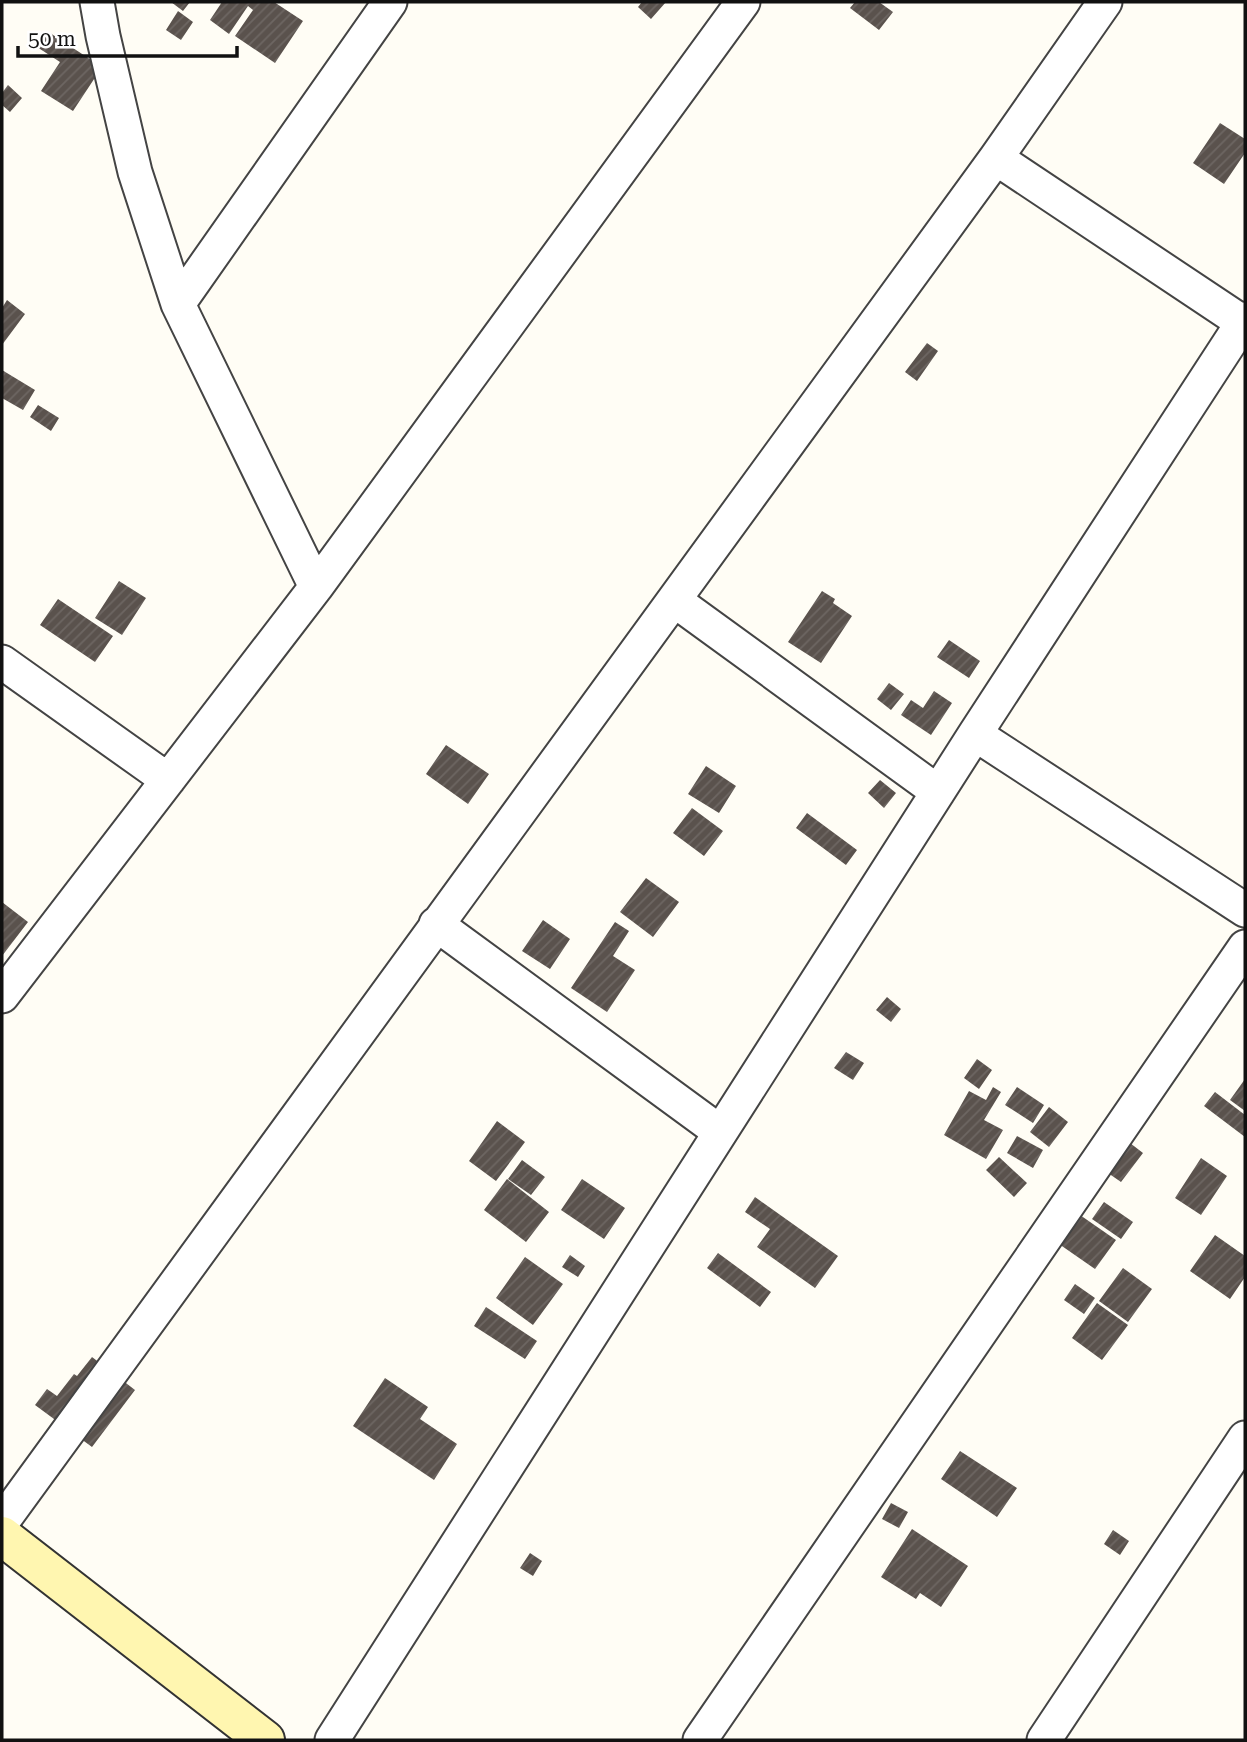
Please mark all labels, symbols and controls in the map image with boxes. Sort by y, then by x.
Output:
scale bar [18,14,236,58]
text: 50 m [28,27,76,51]

